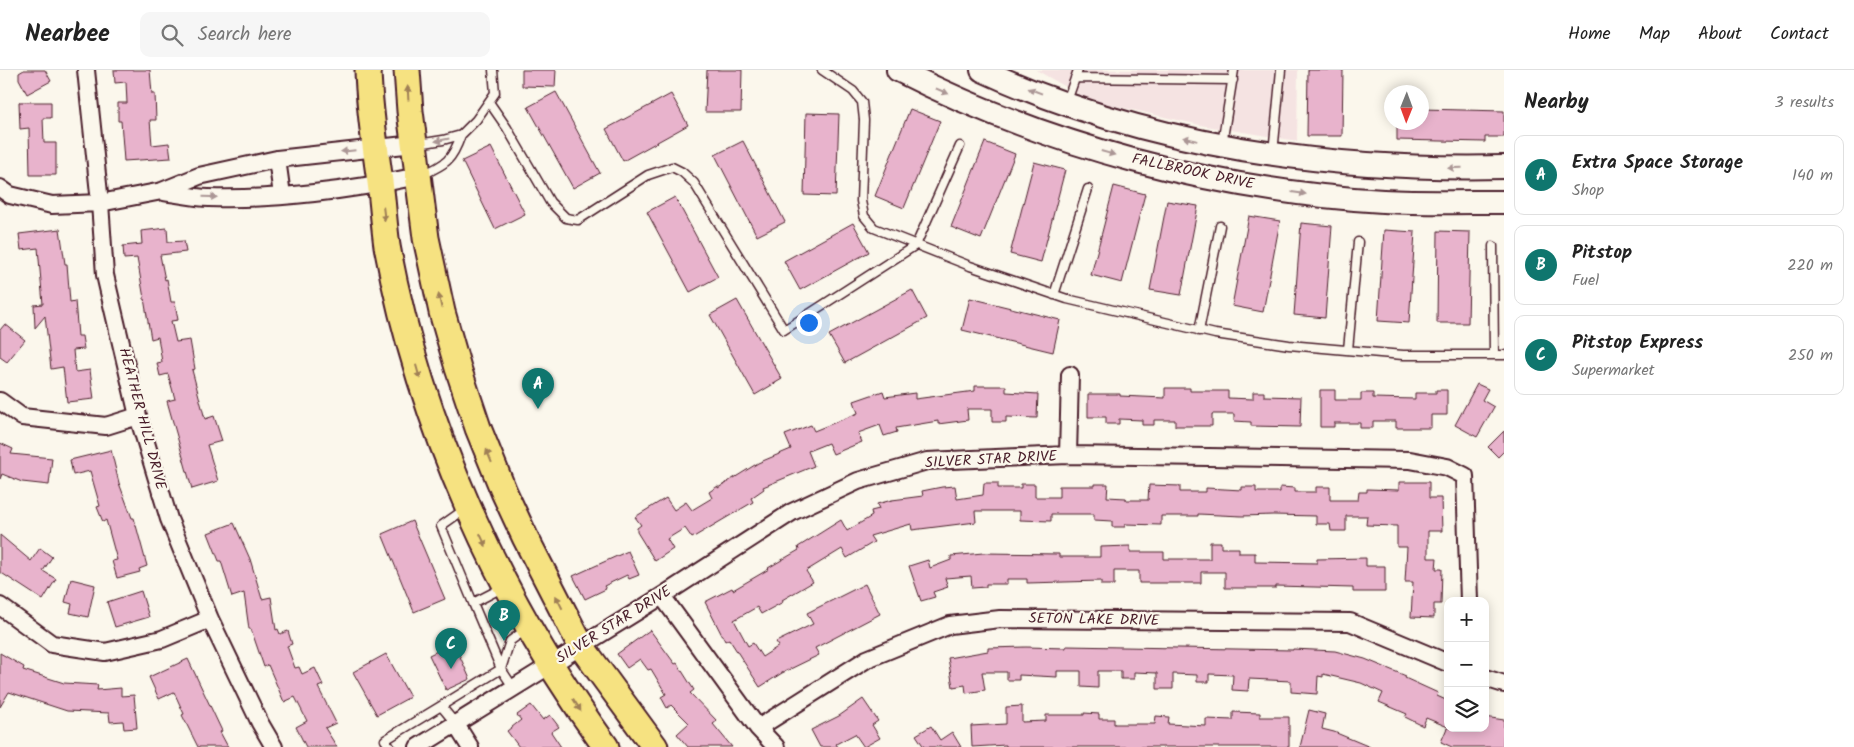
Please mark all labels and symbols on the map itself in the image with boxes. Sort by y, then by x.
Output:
one-way arrow [404,85,412,101]
north arrow [1384,85,1429,130]
one-way arrow [935,87,949,95]
one-way arrow [1028,87,1042,95]
one-way arrow [1182,135,1197,143]
one-way arrow [434,136,450,144]
one-way arrow [339,147,355,155]
street label: FALLBROOK DRIVE [1129,147,1258,197]
one-way arrow [1101,149,1116,157]
one-way arrow [1447,164,1463,172]
one-way arrow [1291,189,1307,197]
one-way arrow [202,194,218,202]
one-way arrow [380,206,388,222]
one-way arrow [436,293,444,309]
your location [796,310,822,336]
street label: HEATHER HILL DRIVE [111,345,173,494]
one-way arrow [414,365,422,380]
pin: A [522,368,554,409]
street label: SILVER STAR DRIVE [924,444,1059,475]
one-way arrow [485,449,493,463]
one-way arrow [479,533,487,547]
street label: SILVER STAR DRIVE [552,579,677,670]
one-way arrow [555,595,563,609]
pin: B [488,600,520,641]
street label: SETON LAKE DRIVE [1028,607,1161,633]
pin: C [435,628,467,669]
one-way arrow [573,699,582,712]

